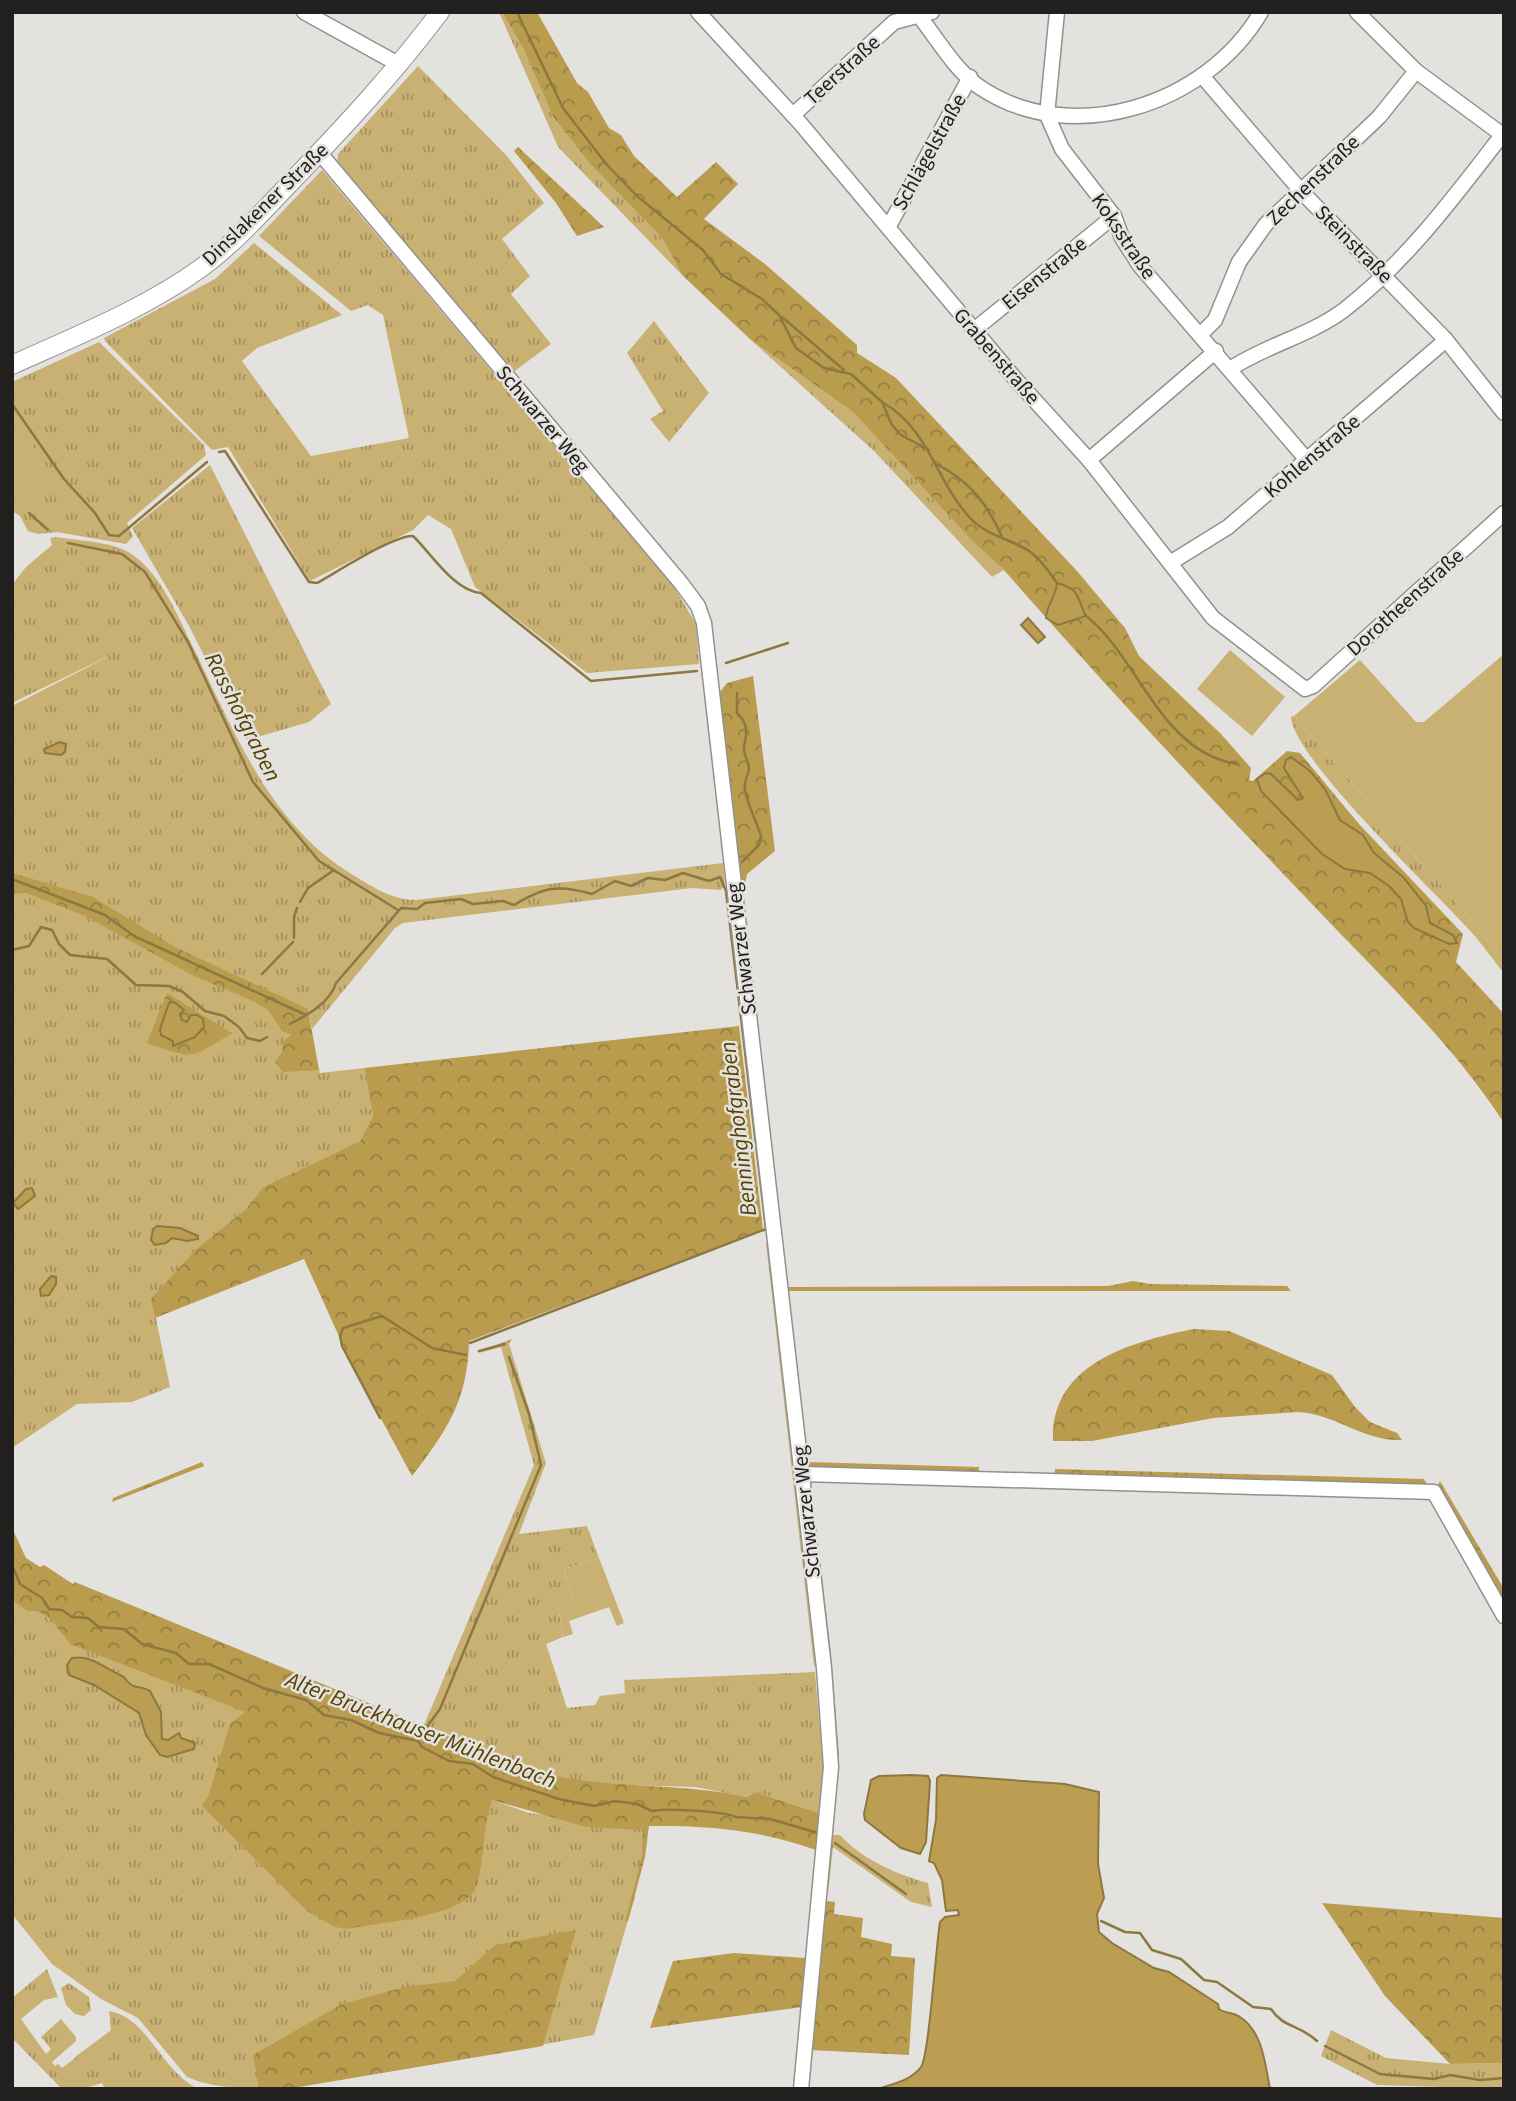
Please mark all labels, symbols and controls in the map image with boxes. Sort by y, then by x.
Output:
street label: Teerstraße [797,28,887,112]
street label: Schlägelstraße [884,88,974,216]
street label: Zechenstraße [1260,128,1366,232]
street label: Dinslakener Straße [195,136,335,272]
street label: Koksstraße [1084,187,1164,285]
street label: Steinstraße [1308,198,1400,290]
street label: Eisenstraße [995,229,1093,317]
street label: Grabenstraße [947,301,1047,411]
street label: Schwarzer Weg [489,358,597,480]
street label: Kohlenstraße [1257,407,1367,505]
street label: Dorotheenstraße [1340,541,1470,663]
water label: Rasshofgraben [196,647,290,787]
street label: Schwarzer Weg [718,881,764,1017]
water label: Benninghofgraben [711,1040,765,1218]
street label: Schwarzer Weg [784,1444,828,1580]
water label: Alter Bruckhauser Mühlenbach [279,1662,561,1797]

